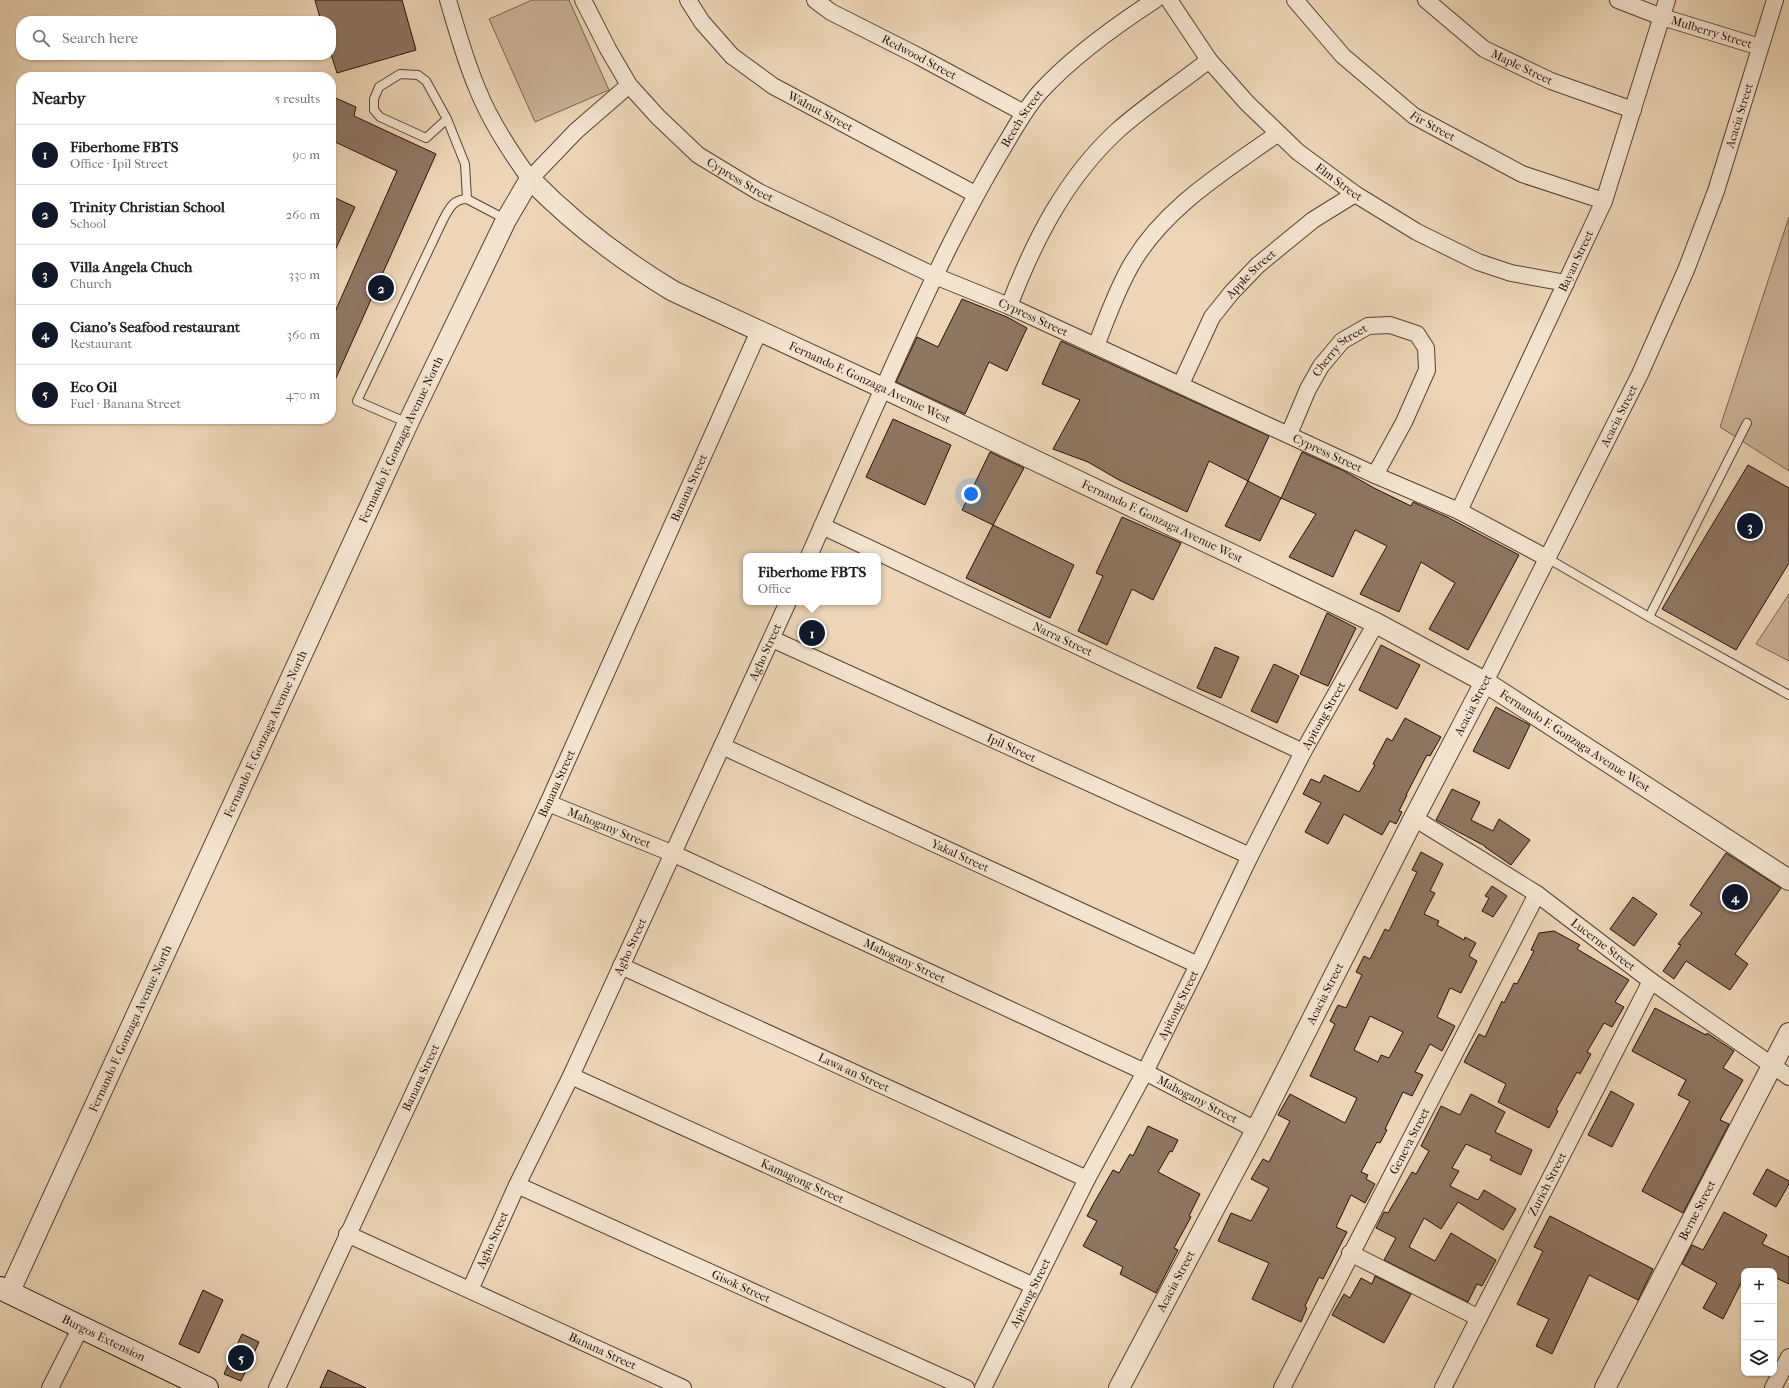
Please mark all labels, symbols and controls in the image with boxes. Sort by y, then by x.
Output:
street label: Mulberry Street [1669,13,1754,51]
search box [16,16,336,60]
icon: search [30,27,52,49]
text: Search here [62,29,138,47]
street label: Redwood Street [879,32,960,83]
street label: Maple Street [1489,47,1556,88]
street label: Acacia Street [1722,81,1756,151]
street label: Beech Street [998,86,1046,150]
text: Nearby [32,88,86,108]
street label: Walnut Street [784,88,856,135]
text: 5 results [275,91,320,106]
street label: Fir Street [1407,108,1458,144]
text: Fiberhome FBTS [70,138,179,156]
text: 1 [43,147,47,162]
text: 90 m [292,147,320,162]
street label: Cypress Street [704,155,776,205]
text: Office · Ipil Street [70,156,169,171]
street label: Elm Street [1313,160,1366,204]
text: Trinity Christian School [70,198,225,216]
text: 2 [42,207,48,222]
text: 260 m [286,207,320,222]
text: School [70,216,106,231]
street label: Bayan Street [1556,227,1597,294]
street label: Apple Street [1222,246,1279,302]
text: Villa Angela Chuch [70,258,192,276]
text: 3 [42,267,48,282]
text: 330 m [289,267,320,282]
pin: 2 [368,273,394,303]
text: Church [70,276,112,291]
street label: Cypress Street [996,295,1071,340]
text: Ciano's Seafood restaurant [70,318,240,336]
street label: Cherry Street [1309,321,1370,379]
text: 4 [41,327,49,342]
text: 360 m [287,327,320,342]
text: Restaurant [70,336,132,351]
street label: Fernando F. Gonzaga Avenue West [787,338,953,426]
street label: Fernando F. Gonzaga Avenue North [356,354,446,525]
text: Eco Oil [70,378,117,396]
street label: Acacia Street [1597,382,1641,450]
text: 5 [42,387,48,402]
text: 470 m [286,387,320,402]
text: Fuel · Banana Street [70,396,181,411]
street label: Cypress Street [1290,431,1365,475]
street label: Banana Street [668,451,710,524]
street label: Fernando F. Gonzaga Avenue West [1080,477,1246,566]
your location [961,484,981,504]
pin: 3 [1737,511,1763,541]
popup [743,553,881,605]
text: Fiberhome FBTS [758,563,866,581]
text: Office [758,581,792,596]
pin: 1 [799,618,825,648]
street label: Narra Street [1031,619,1096,659]
street label: Agho Street [746,621,785,684]
street label: Fernando F. Gonzaga Avenue North [221,648,310,820]
street label: Acacia Street [1451,671,1495,739]
street label: Apitong Street [1298,678,1349,753]
street label: Fernando F. Gonzaga Avenue West [1497,686,1654,795]
street label: Ipil Street [985,731,1039,765]
street label: Banana Street [535,747,578,820]
street label: Mahogany Street [565,805,654,851]
street label: Yakal Street [928,836,992,875]
pin: 4 [1722,882,1748,912]
street label: Agho Street [611,915,650,978]
street label: Lucerne Street [1568,916,1639,974]
street label: Mahogany Street [861,936,948,986]
street label: Fernando F. Gonzaga Avenue North [86,942,175,1114]
street label: Acacia Street [1303,960,1347,1028]
street label: Apitong Street [1155,967,1202,1043]
street label: Banana Street [399,1041,443,1114]
street label: Lawa-an Street [816,1050,892,1095]
street label: Mahogany Street [1155,1073,1240,1126]
street label: Geneva Street [1387,1105,1433,1177]
street label: Zurich Street [1525,1149,1570,1218]
street label: Kamagong Street [758,1156,847,1206]
street label: Berne Street [1676,1177,1719,1243]
street label: Agho Street [473,1208,512,1272]
street label: Acacia Street [1153,1247,1198,1315]
street label: Apitong Street [1007,1255,1054,1331]
street label: Gisok Street [710,1267,773,1306]
map controls [1741,1268,1777,1376]
button: + [1741,1268,1777,1304]
button: − [1741,1304,1777,1340]
street label: Burgos Extension [60,1312,148,1364]
street label: Banana Street [566,1330,639,1373]
button: layers [1741,1340,1777,1376]
pin: 5 [228,1343,254,1373]

